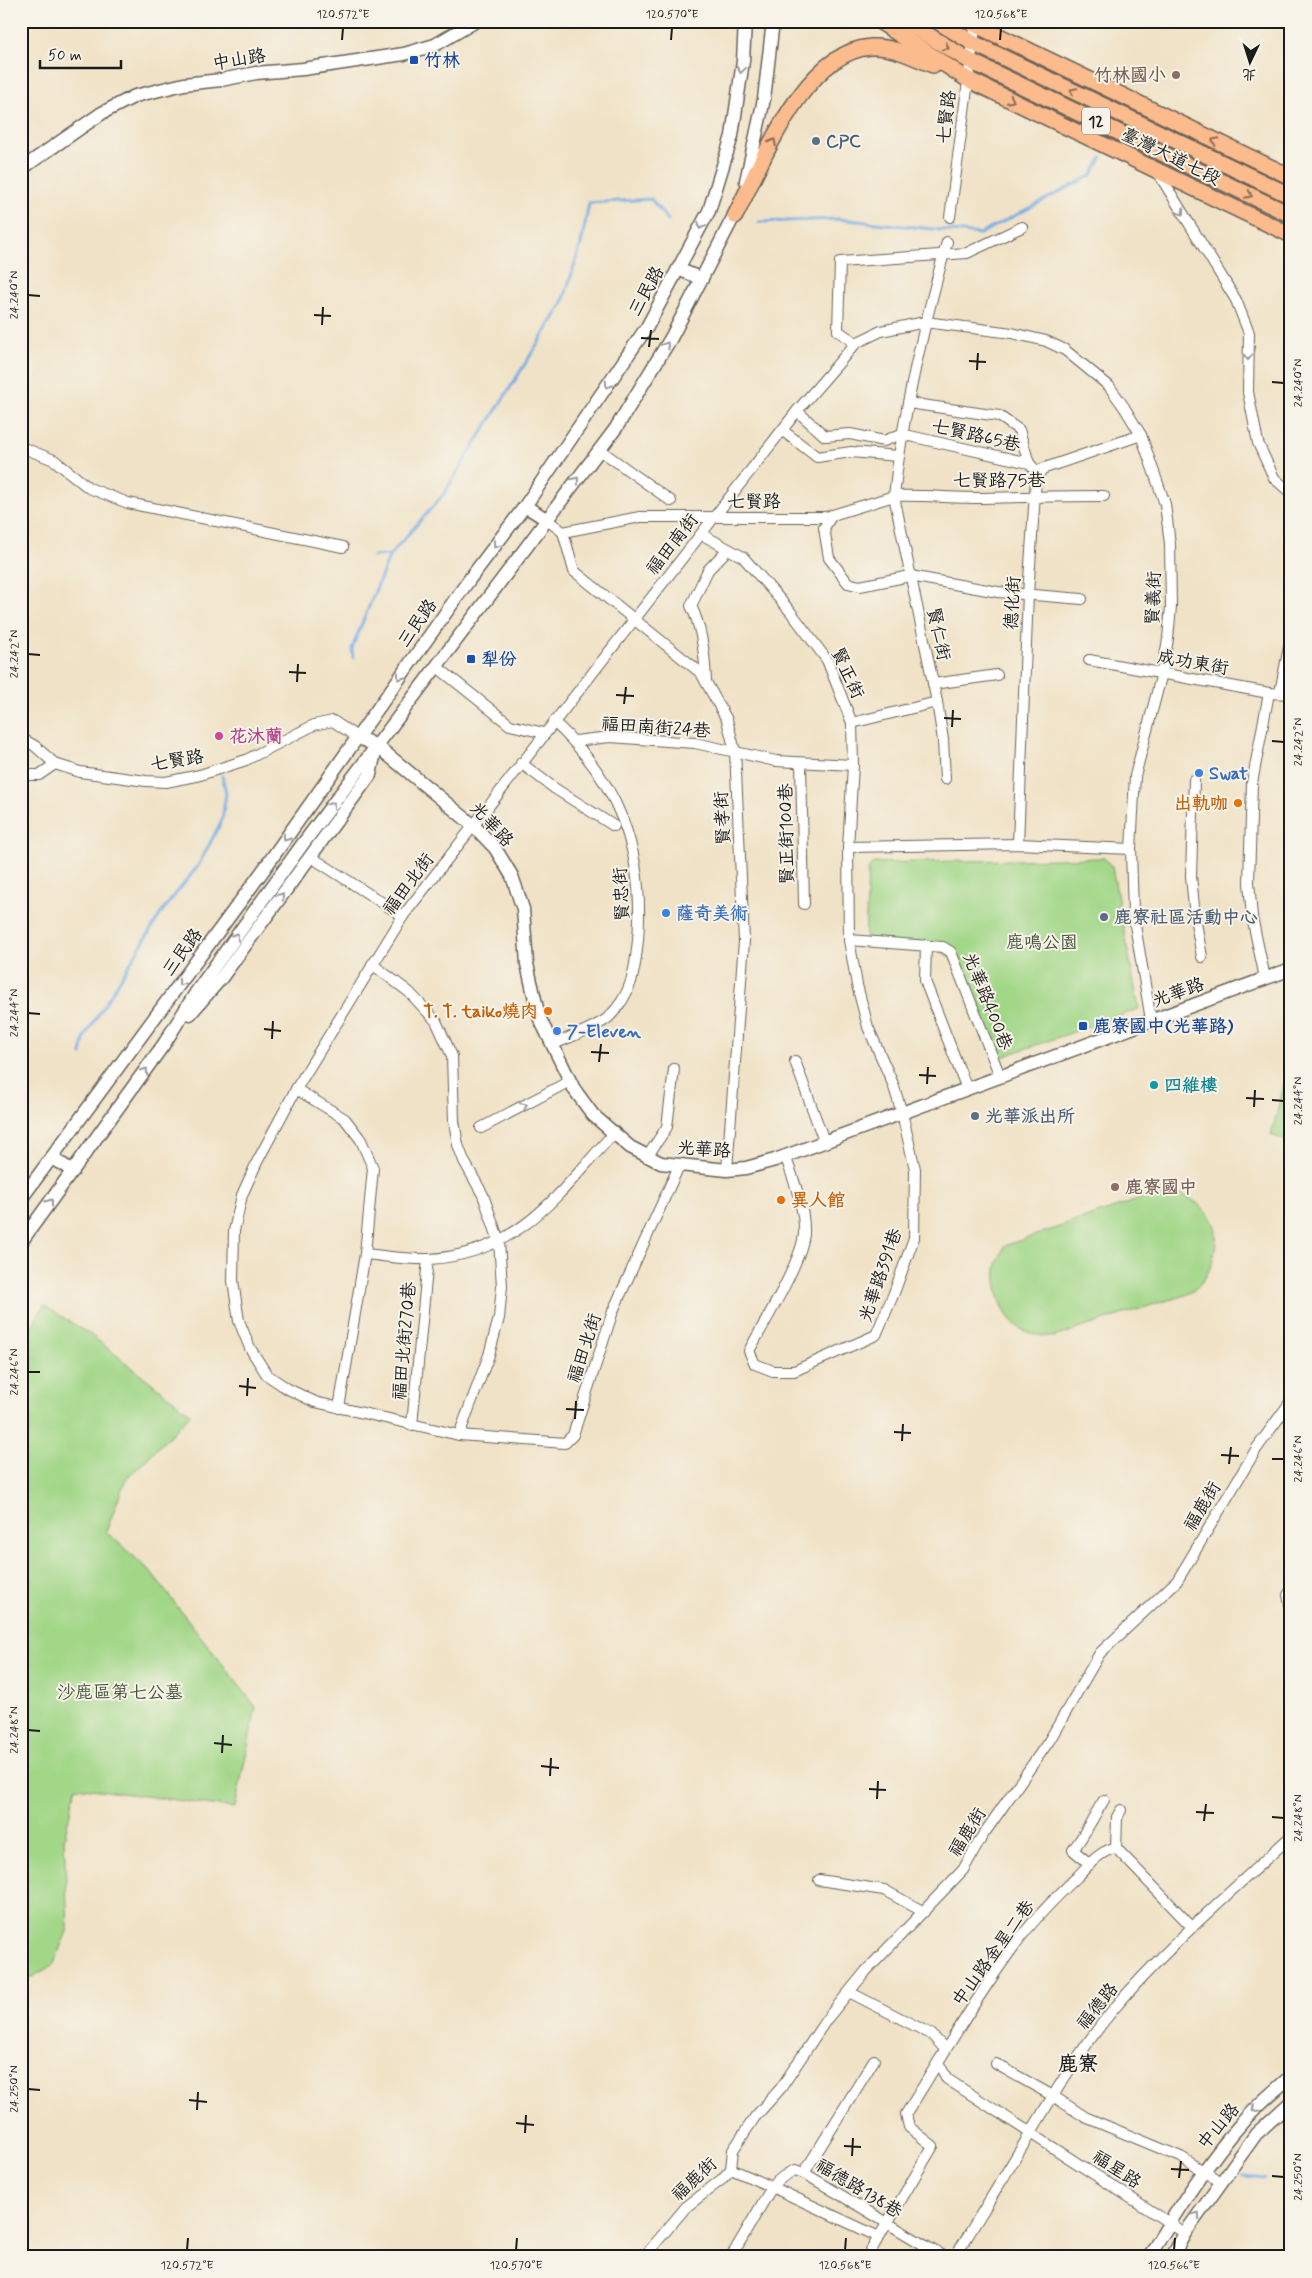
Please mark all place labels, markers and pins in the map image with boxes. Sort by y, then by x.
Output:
place label: 竹林 [424,49,460,73]
marker: 竹林 [408,54,420,66]
place label: 竹林國小 [1094,64,1166,88]
marker: 竹林國小 [1170,69,1182,81]
place label: CPC [826,130,861,154]
marker: CPC [810,135,822,147]
place label: 犁份 [481,648,517,672]
marker: 犁份 [465,653,477,665]
place label: 花沐蘭 [229,725,283,749]
marker: 花沐蘭 [213,730,225,742]
place label: Swat [1209,762,1248,786]
marker: Swat [1193,767,1205,779]
place label: 出軌咖 [1174,792,1228,816]
marker: 出軌咖 [1232,797,1244,809]
place label: 薩奇美術 [676,902,748,926]
place label: 鹿寮社區活動中心 [1114,906,1258,930]
marker: 薩奇美術 [660,907,672,919]
marker: 鹿寮社區活動中心 [1098,911,1110,923]
place label: T. T. taiko燒肉 [424,1000,538,1024]
marker: T. T. taiko燒肉 [542,1005,554,1017]
place label: 鹿寮國中(光華路) [1093,1015,1234,1039]
place label: 7-Eleven [567,1020,642,1044]
marker: 鹿寮國中(光華路) [1077,1020,1089,1032]
marker: 7-Eleven [551,1025,563,1037]
place label: 四維樓 [1164,1074,1218,1098]
marker: 四維樓 [1148,1079,1160,1091]
place label: 光華派出所 [985,1105,1075,1129]
marker: 光華派出所 [969,1110,981,1122]
place label: 鹿寮國中 [1125,1176,1197,1200]
marker: 鹿寮國中 [1109,1181,1121,1193]
place label: 異人館 [791,1189,845,1213]
marker: 異人館 [775,1194,787,1206]

